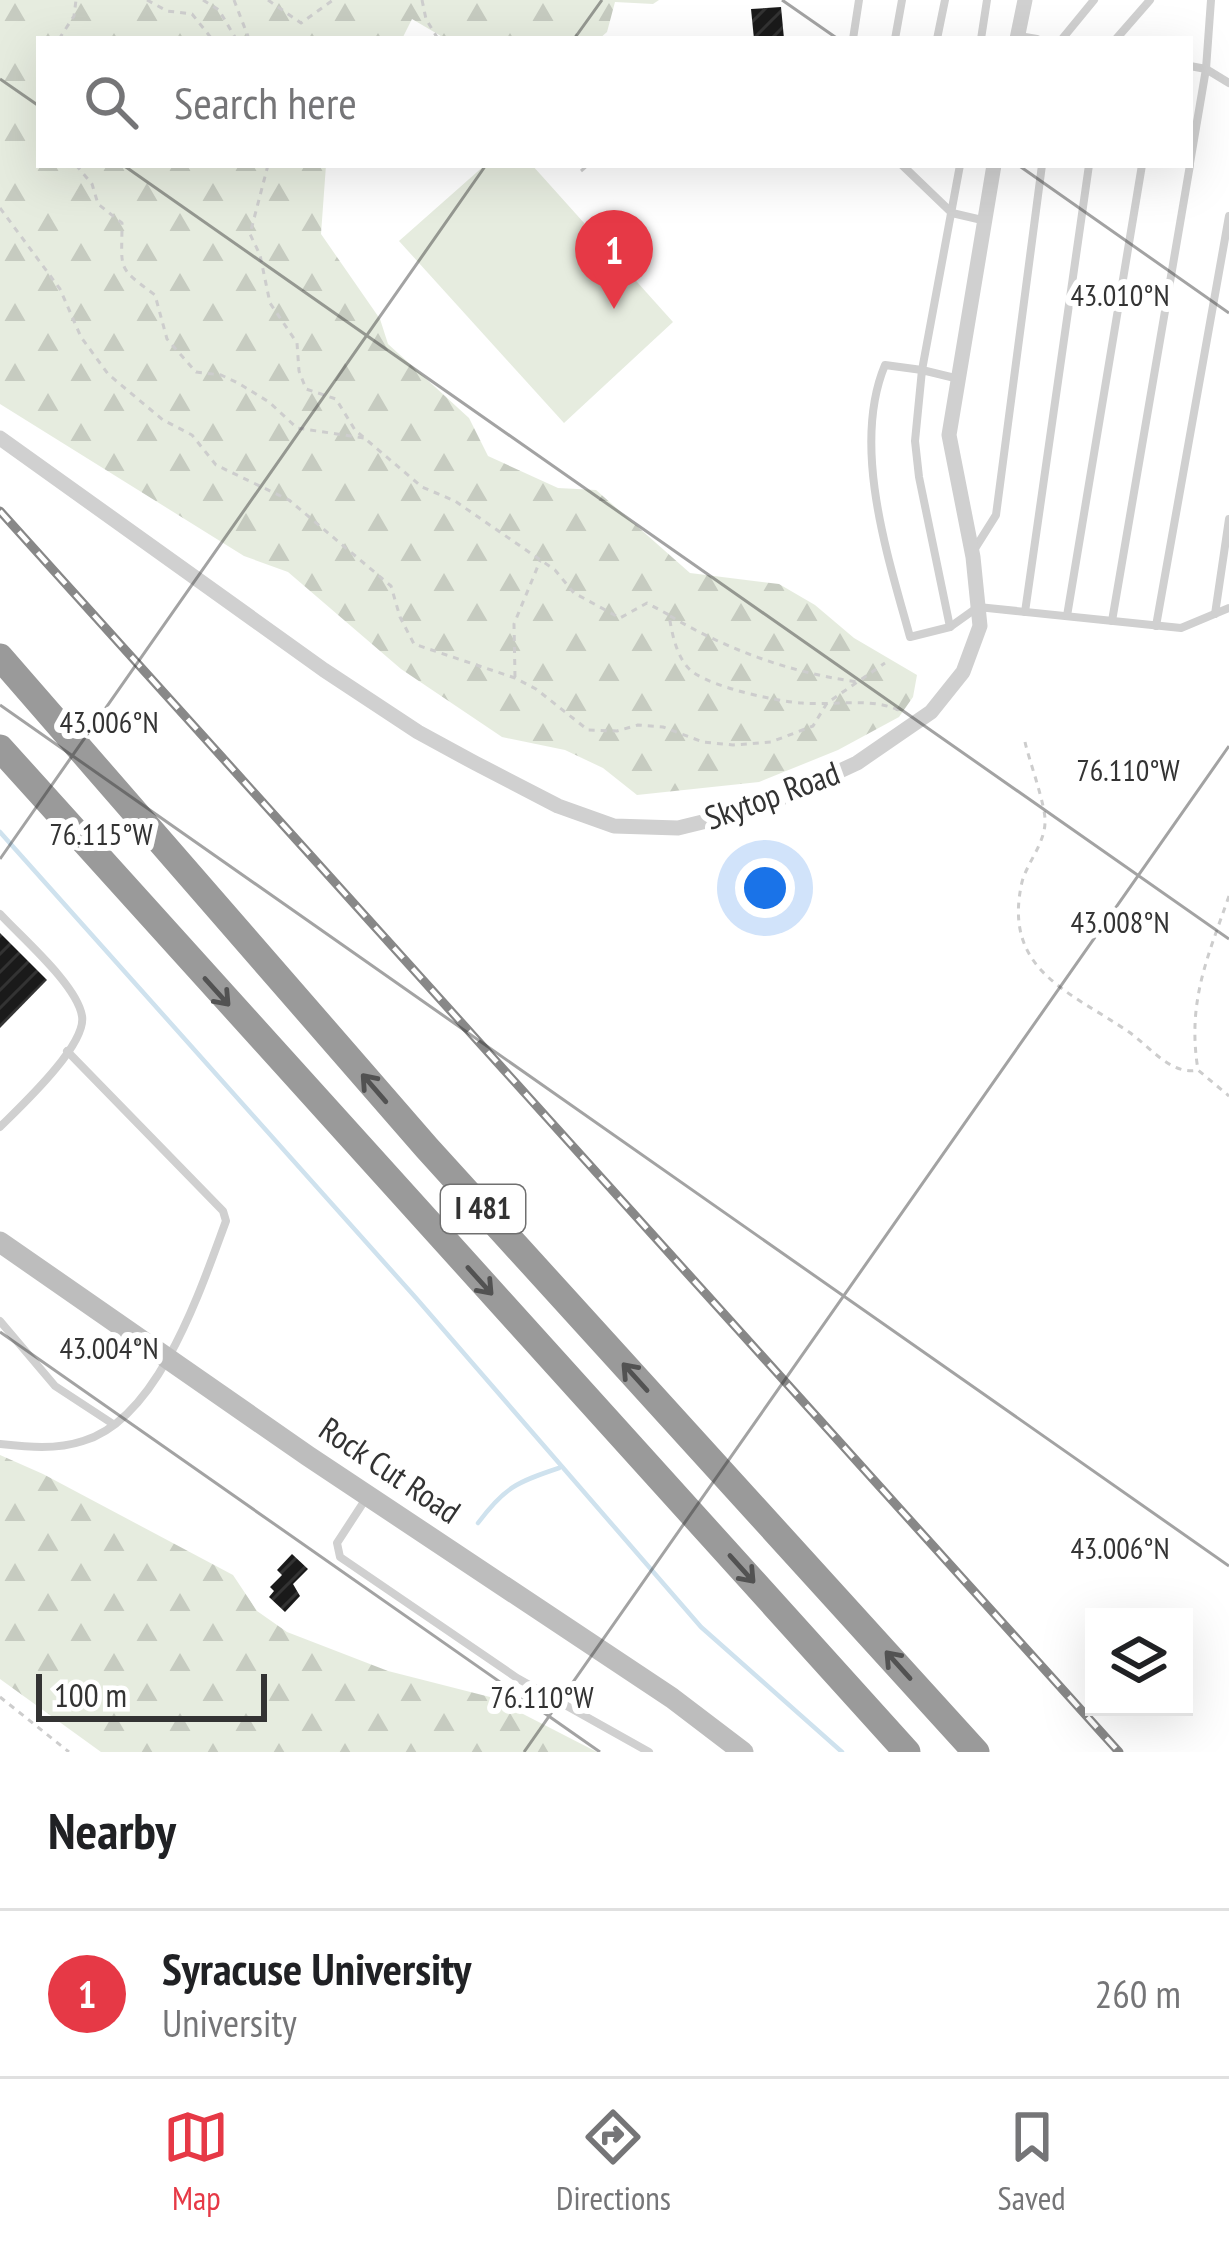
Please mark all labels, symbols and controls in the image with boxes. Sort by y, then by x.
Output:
search box [36,36,1193,168]
icon: search [78,69,144,135]
text: Search here [174,73,357,131]
pin: 1 [575,210,653,309]
text: 43.010°N [1070,275,1170,314]
text: 43.006°N [59,702,159,741]
street label: Skytop Road [699,750,845,839]
text: 76.110°W [1076,750,1180,789]
text: 76.115°W [49,814,153,853]
your location [735,858,795,918]
text: 43.008°N [1070,902,1170,941]
one-way arrow [203,976,231,1006]
one-way arrow [360,1073,388,1103]
road number: I 481 [441,1185,525,1233]
one-way arrow [465,1265,493,1295]
text: 43.004°N [59,1328,159,1367]
one-way arrow [622,1362,649,1392]
street label: Rock Cut Road [312,1407,469,1532]
text: 43.006°N [1070,1528,1170,1567]
one-way arrow [728,1554,755,1584]
map controls [1085,1608,1193,1716]
button: layers [1085,1608,1193,1716]
one-way arrow [884,1651,912,1681]
scale bar [36,1668,267,1721]
text: 100 m [54,1673,127,1716]
text: 76.110°W [490,1677,594,1716]
text: Nearby [48,1797,176,1863]
text: Syracuse University [162,1939,471,1997]
text: 1 [78,1968,96,2019]
text: 260 m [1095,1968,1181,2019]
text: University [162,1997,297,2048]
tab: Map [163,2104,229,2219]
tab: Directions [556,2104,671,2219]
tab: Saved [998,2104,1066,2219]

